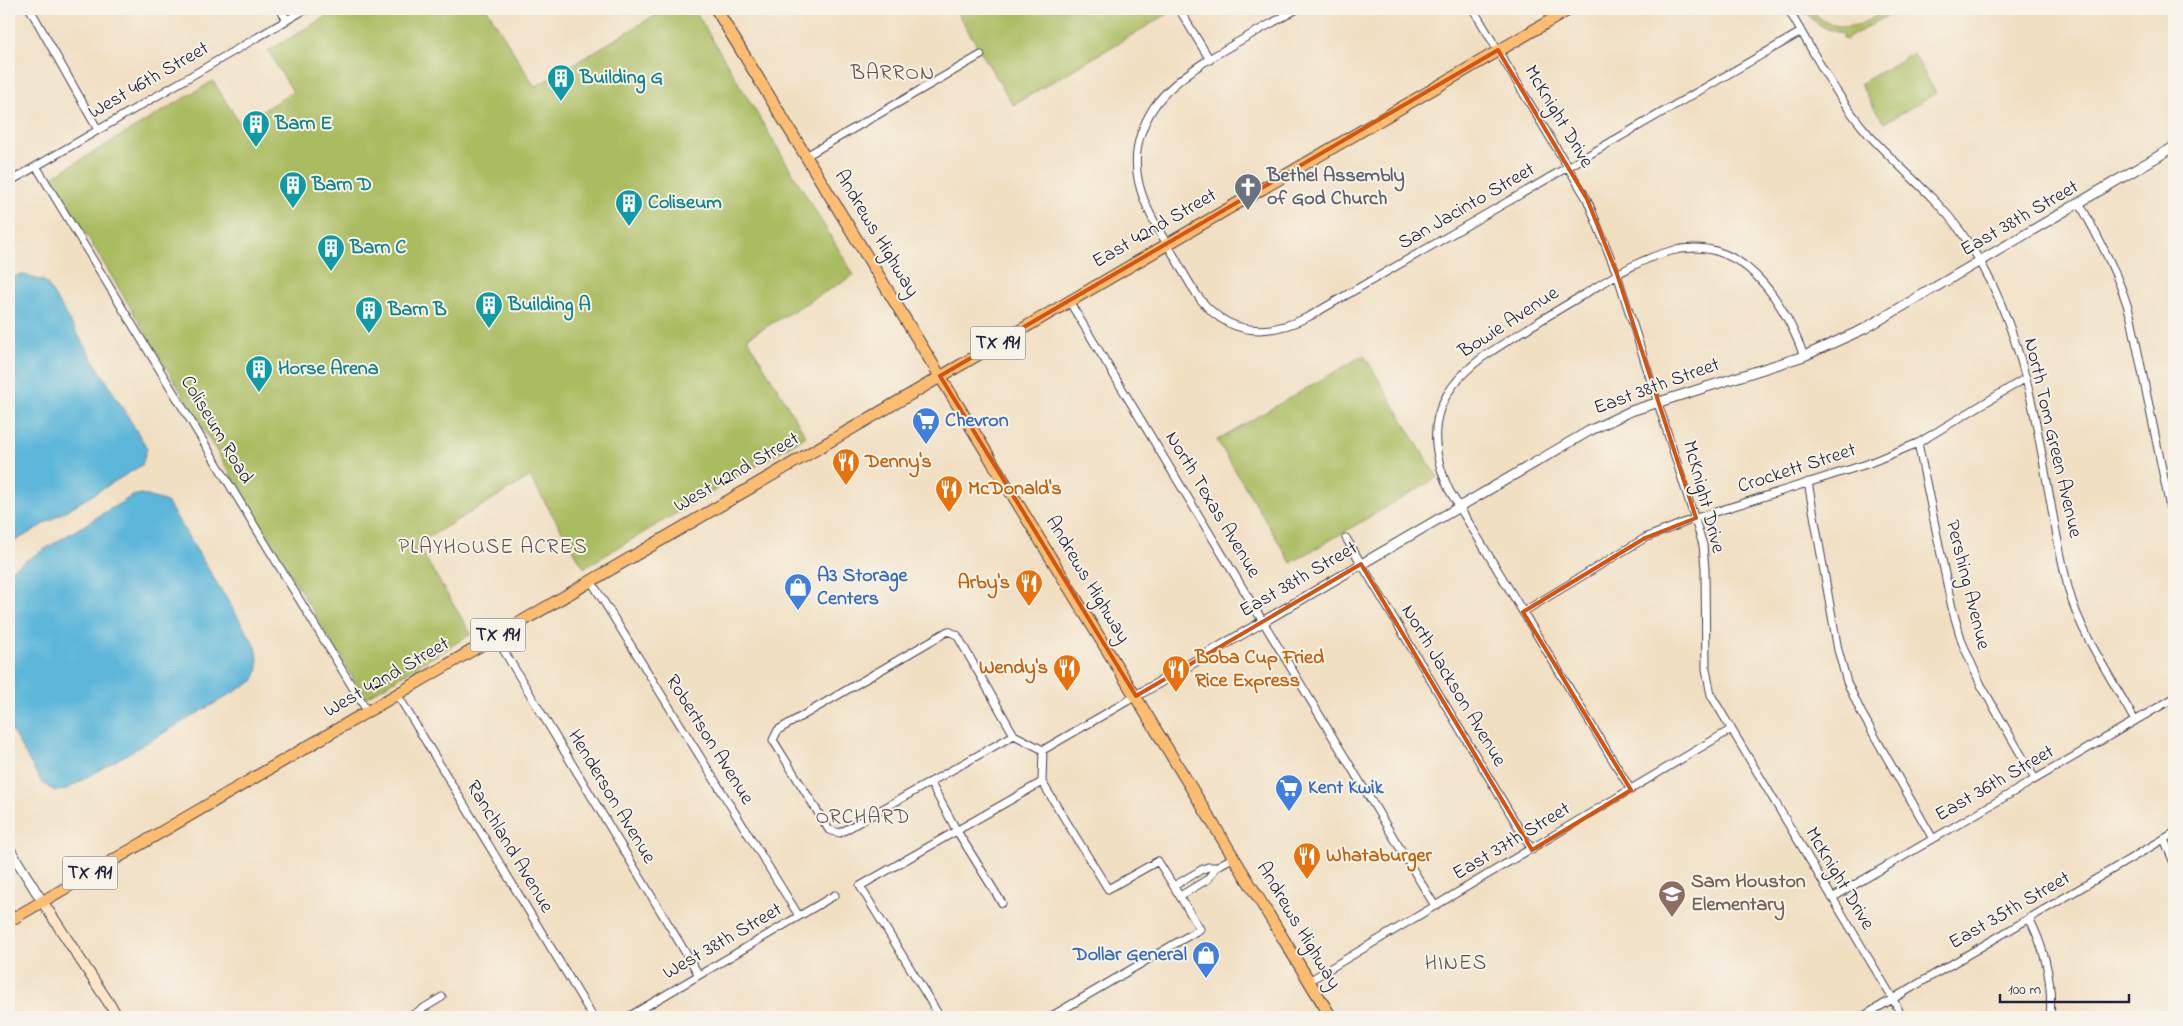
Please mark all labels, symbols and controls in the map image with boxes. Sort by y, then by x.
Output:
street label: West 46th Street [83,35,215,127]
district label: BARRON [850,59,935,89]
street label: McKnight Drive [1515,60,1600,174]
building icon: Building G [546,63,576,102]
place label: Building G [579,64,663,94]
building icon: Barn E [241,109,271,148]
place label: Barn E [274,110,332,139]
street label: San Jacinto Street [1393,156,1541,258]
place label: Bethel Assembly of God Church [1266,162,1405,214]
street label: Andrews Highway [825,164,926,304]
building icon: Barn D [278,170,308,209]
place label: Barn D [311,171,372,200]
church icon: Bethel Assembly of God Church [1233,172,1263,211]
street label: East 38th Street [1956,173,2085,265]
street label: East 42nd Street [1087,181,1223,276]
building icon: Coliseum [614,188,644,227]
place label: Coliseum [648,189,722,218]
building icon: Barn C [316,233,346,272]
place label: Barn C [349,234,406,263]
street label: Bowie Avenue [1452,280,1565,367]
building icon: Building A [474,290,504,329]
place label: Building A [507,291,591,321]
building icon: Barn B [354,295,384,334]
place label: Barn B [387,296,447,325]
road number: TX 191 [970,326,1026,359]
street label: North Tom Green Avenue [2015,335,2089,541]
street label: East 38th Street [1590,351,1724,423]
building icon: Horse Arena [244,354,274,393]
place label: Horse Arena [278,355,379,384]
street label: Coliseum Road [172,370,260,490]
supermarket icon: Chevron [911,406,941,445]
place label: Chevron [945,407,1009,436]
street label: West 42nd Street [669,425,806,521]
street label: North Texas Avenue [1157,426,1267,584]
street label: Crockett Street [1734,436,1860,502]
street label: McKnight Drive [1673,438,1732,557]
restaurant icon: Denny's [831,447,861,486]
place label: Denny's [864,448,932,478]
restaurant icon: McDonald's [934,474,964,513]
place label: McDonald's [968,475,1062,504]
street label: Andrews Highway [1036,510,1137,650]
street label: Pershing Avenue [1936,517,1997,653]
district label: PLAYHOUSE ACRES [398,533,588,563]
street label: East 38th Street [1235,534,1364,626]
place label: A3 Storage Centers [817,562,909,614]
restaurant icon: Arby's [1014,568,1044,607]
place label: Arby's [958,569,1010,599]
shop icon: A3 Storage Centers [783,572,813,611]
street label: North Jackson Avenue [1393,599,1513,773]
road number: TX 191 [470,618,526,652]
street label: West 42nd Street [319,630,456,726]
place label: Boba Cup Fried Rice Express [1194,644,1325,696]
restaurant icon: Wendy's [1052,653,1082,692]
place label: Wendy's [979,654,1048,684]
restaurant icon: Boba Cup Fried Rice Express [1161,654,1191,693]
street label: Robertson Avenue [657,669,761,811]
street label: Henderson Avenue [559,724,663,870]
street label: East 36th Street [1930,738,2060,830]
supermarket icon: Kent Kwik [1274,773,1304,812]
place label: Kent Kwik [1308,774,1385,803]
street label: Ranchland Avenue [458,775,560,919]
street label: East 37th Street [1448,795,1577,889]
district label: ORCHARD [815,803,911,833]
street label: McKnight Drive [1796,822,1881,936]
restaurant icon: Whataburger [1292,841,1322,880]
place label: Whataburger [1326,842,1432,872]
road number: TX 191 [62,856,118,890]
street label: Andrews Highway [1247,856,1348,996]
street label: East 35th Street [1944,864,2076,958]
place label: Sam Houston Elementary [1691,868,1806,921]
school or university icon: Sam Houston Elementary [1657,879,1687,918]
street label: West 38th Street [658,896,788,988]
shop icon: Dollar General [1191,940,1221,979]
place label: Dollar General [1072,941,1187,970]
district label: HINES [1425,949,1487,979]
scale bar [2000,971,2129,1003]
text: 100 m [2008,979,2041,1001]

